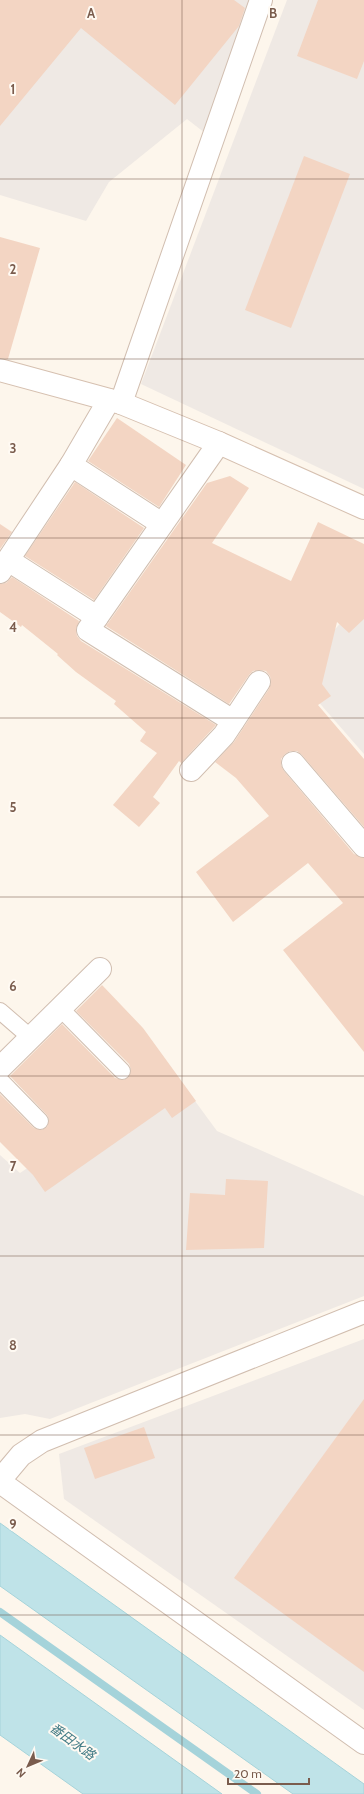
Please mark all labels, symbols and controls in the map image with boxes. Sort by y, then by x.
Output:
text: A [87,5,96,21]
text: B [269,5,277,21]
text: 1 [11,81,15,97]
text: 2 [10,261,17,277]
text: 3 [9,440,17,456]
text: 4 [9,619,17,635]
text: 5 [10,799,17,815]
text: 6 [9,978,17,994]
text: 7 [10,1158,17,1174]
text: 8 [9,1337,17,1353]
text: 9 [9,1516,17,1532]
water label: 番田水路 [47,1719,100,1763]
north arrow [8,1746,48,1786]
scale bar [228,1760,309,1786]
text: N [13,1765,29,1781]
text: 20 m [234,1766,262,1781]

